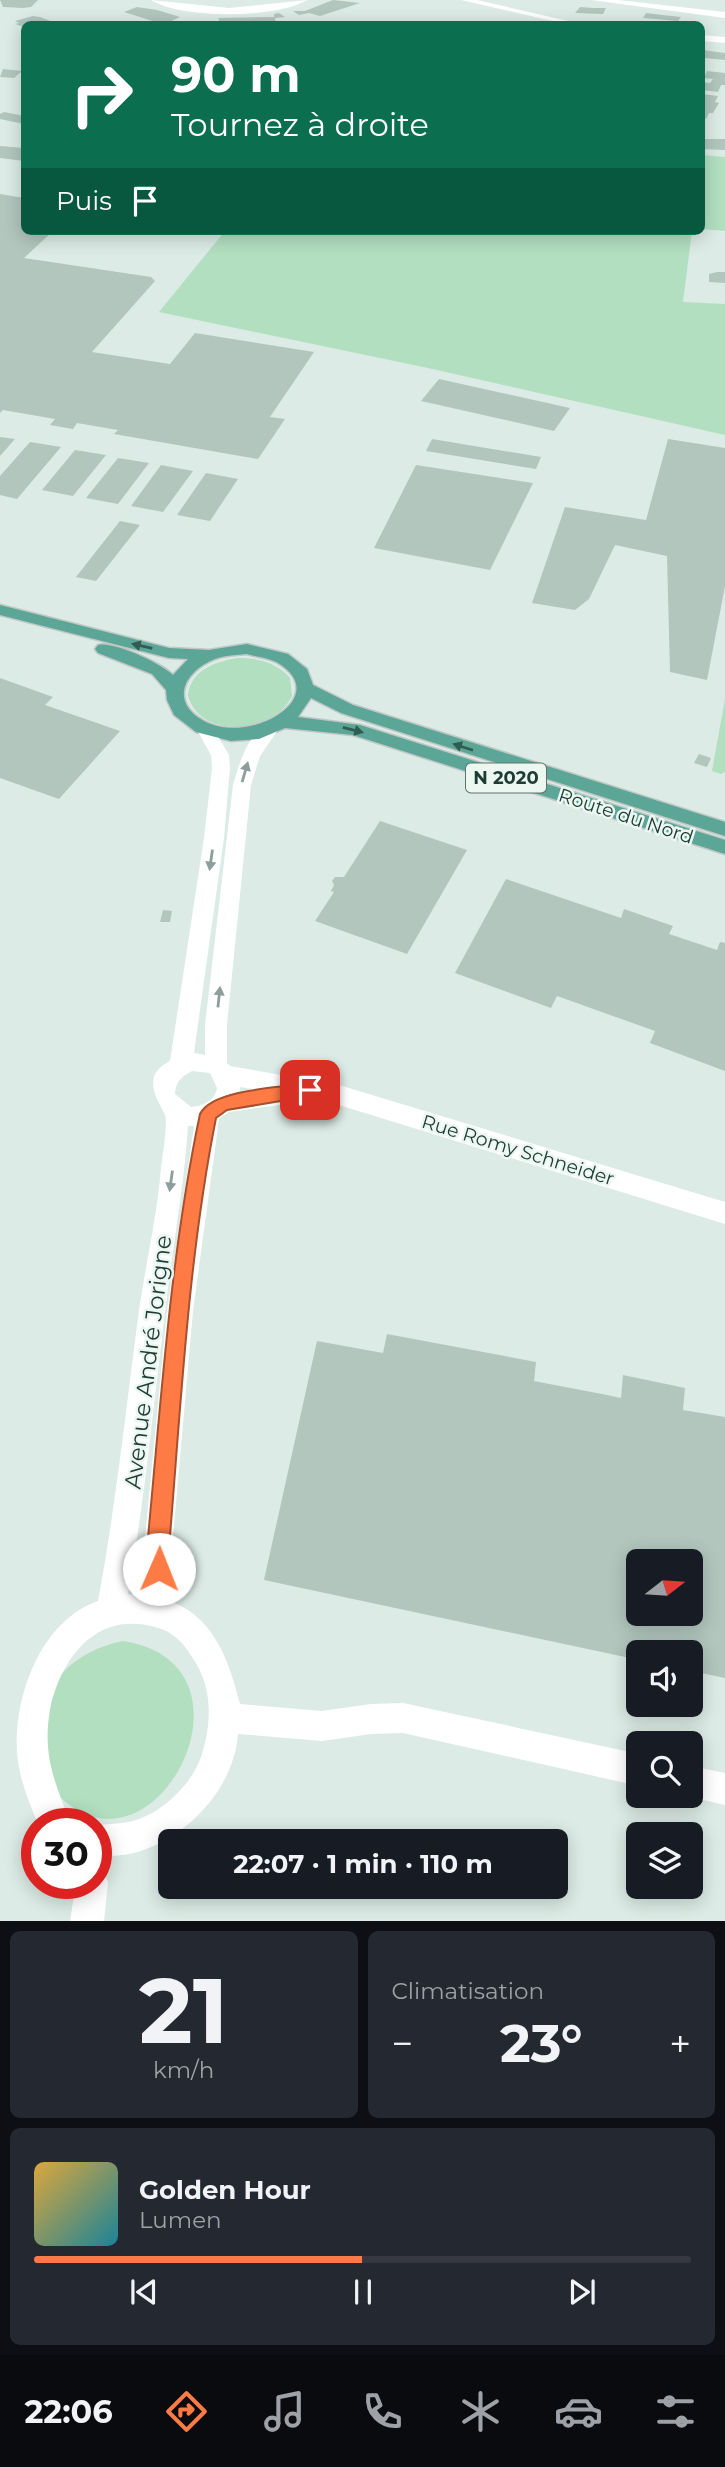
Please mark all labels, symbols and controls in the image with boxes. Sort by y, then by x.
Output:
text: 90 m [171,45,301,104]
icon: right [56,49,147,140]
text: Tournez à droite [171,105,429,144]
icon: arrive [126,182,164,220]
text: Puis [56,185,112,217]
one-way arrow [131,640,153,651]
one-way arrow [342,725,364,736]
one-way arrow [453,741,474,751]
one-way arrow [241,761,251,782]
road number: N 2020 [466,764,546,792]
street label: Route du Nord [556,783,696,849]
one-way arrow [205,849,216,871]
one-way arrow [214,986,225,1008]
pin [280,1060,340,1120]
icon: arrive [291,1071,329,1109]
street label: Rue Romy Schneider [419,1110,617,1190]
one-way arrow [166,1170,177,1192]
street label: Avenue André Jorigne [119,1233,177,1491]
position arrow [122,1532,196,1606]
north arrow [626,1549,704,1626]
map controls [626,1549,703,1899]
button: sound [626,1640,703,1717]
button: search [626,1731,703,1808]
speed limit sign: 30 [21,1808,112,1899]
button: layers [626,1822,703,1899]
text: 22:07 · 1 min · 110 m [233,1848,493,1880]
text: 21 [139,1955,228,2066]
text: Climatisation [392,1977,544,2005]
text: 23° [500,2012,582,2075]
text: − [392,2020,413,2067]
text: + [669,2020,691,2067]
text: km/h [153,2056,214,2084]
text: Golden Hour [139,2174,311,2206]
text: Lumen [139,2206,222,2234]
icon: previous [125,2273,163,2311]
icon: pause [344,2273,382,2311]
icon: next [563,2273,601,2311]
icon: directions [162,2387,211,2436]
icon: music [260,2387,309,2436]
icon: phone [358,2387,407,2436]
icon: climate [456,2387,505,2436]
icon: car [554,2387,603,2436]
icon: filters [651,2387,700,2436]
text: 22:06 [24,2392,113,2431]

